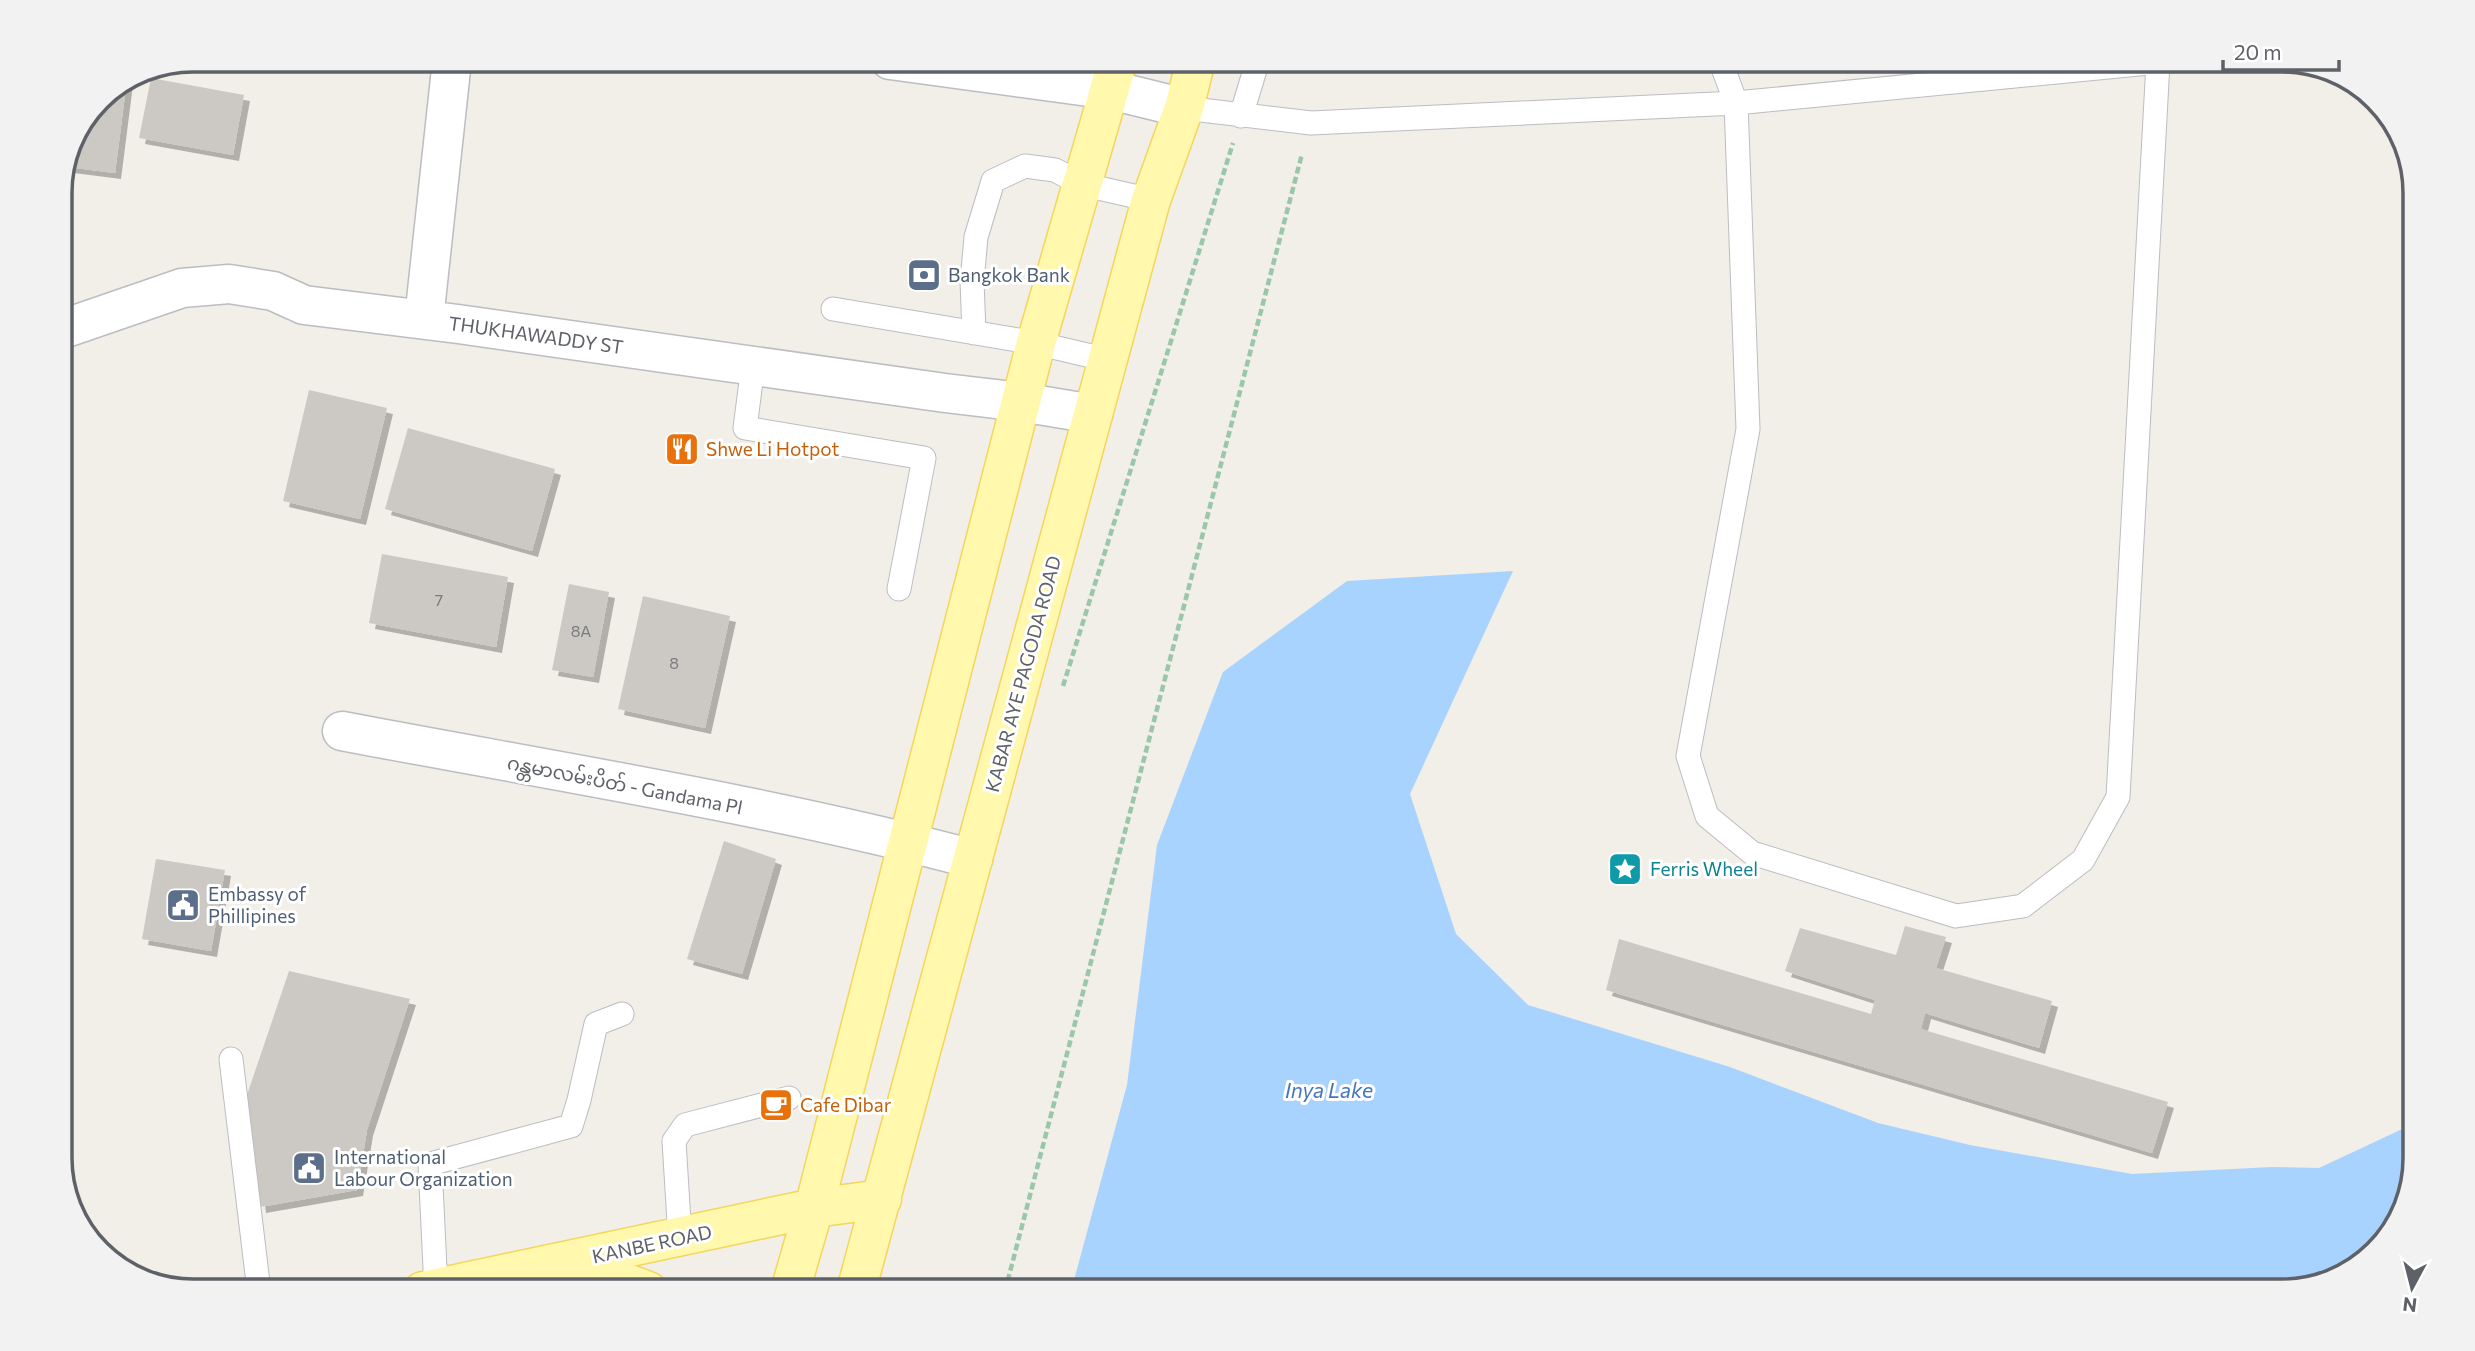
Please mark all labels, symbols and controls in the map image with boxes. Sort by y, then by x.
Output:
scale bar [2223,28,2338,72]
text: 20 m [2234,39,2282,64]
bank icon: Bangkok Bank [905,256,943,294]
place label: Bangkok Bank [948,263,1070,286]
street label: THUKHAWADDY ST [447,311,625,358]
restaurant icon: Shwe Li Hotpot [663,430,701,468]
place label: Shwe Li Hotpot [706,437,839,460]
street label: KABAR AYE PAGODA ROAD [980,553,1065,795]
house number: 7 [435,590,443,609]
house number: 8A [571,621,591,640]
house number: 8 [669,653,679,672]
street label: ဂန္တမာလမ်းပိတ် - Gandama Pl [505,748,745,824]
place icon: Ferris Wheel [1606,850,1644,888]
place label: Ferris Wheel [1650,857,1758,880]
place label: Embassy of Phillipines [208,882,307,927]
public building icon: Embassy of Phillipines [164,886,202,924]
water label: Inya Lake [1285,1077,1373,1102]
cafe icon: Cafe Dibar [757,1086,795,1124]
place label: Cafe Dibar [800,1093,892,1116]
place label: International Labour Organization [334,1145,513,1190]
public building icon: International Labour Organization [290,1149,328,1187]
street label: KANBE ROAD [590,1220,714,1267]
north arrow [2377,1253,2447,1323]
text: N [2401,1293,2418,1318]

